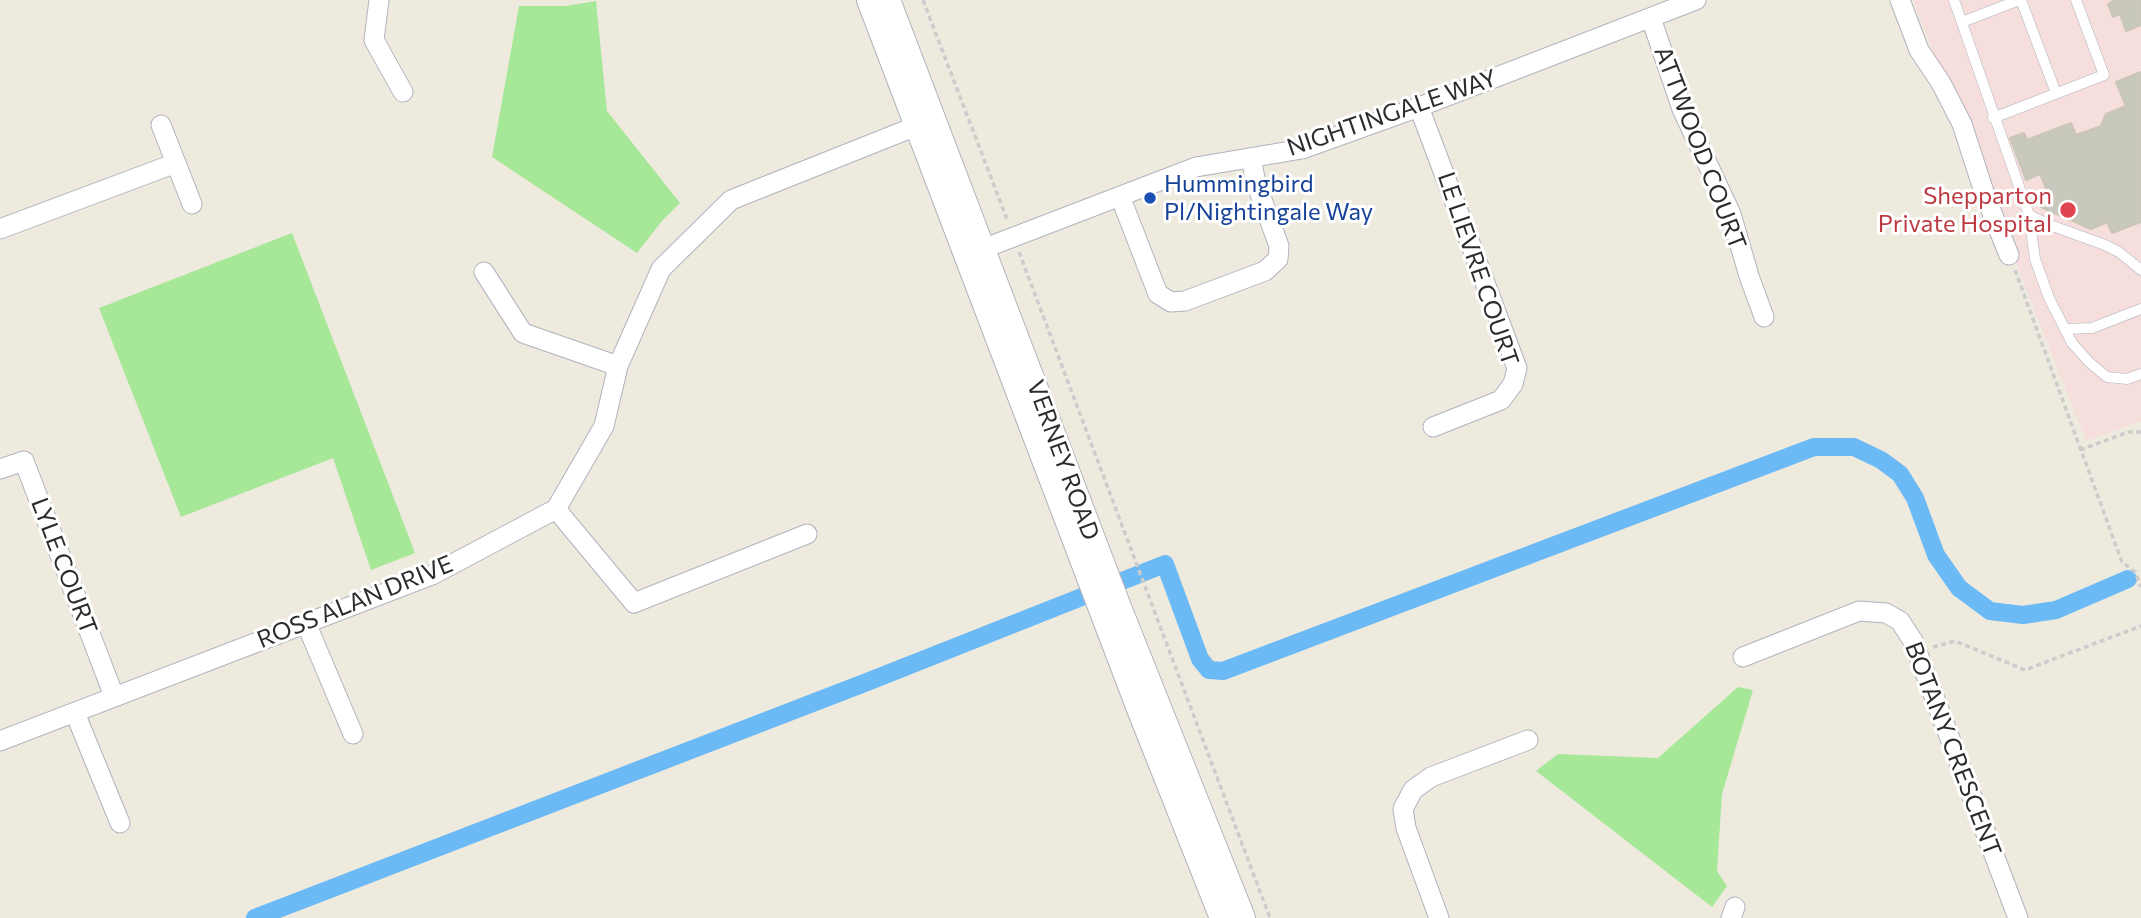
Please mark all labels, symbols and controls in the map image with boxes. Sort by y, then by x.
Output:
street label: ATTWOOD COURT [1648,42,1752,254]
street label: NIGHTINGALE WAY [1283,64,1501,162]
street label: LE LIEVRE COURT [1431,168,1525,370]
place label: Hummingbird Pl/Nightingale Way [1164,170,1373,226]
place label: Shepparton Private Hospital [1878,182,2052,238]
marker: Hummingbird Pl/Nightingale Way [1142,190,1158,206]
marker: Shepparton Private Hospital [2058,200,2078,220]
street label: VERNEY ROAD [1021,376,1105,544]
street label: LYLE COURT [25,494,103,638]
street label: ROSS ALAN DRIVE [253,550,457,654]
street label: BOTANY CRESCENT [1899,638,2007,860]

